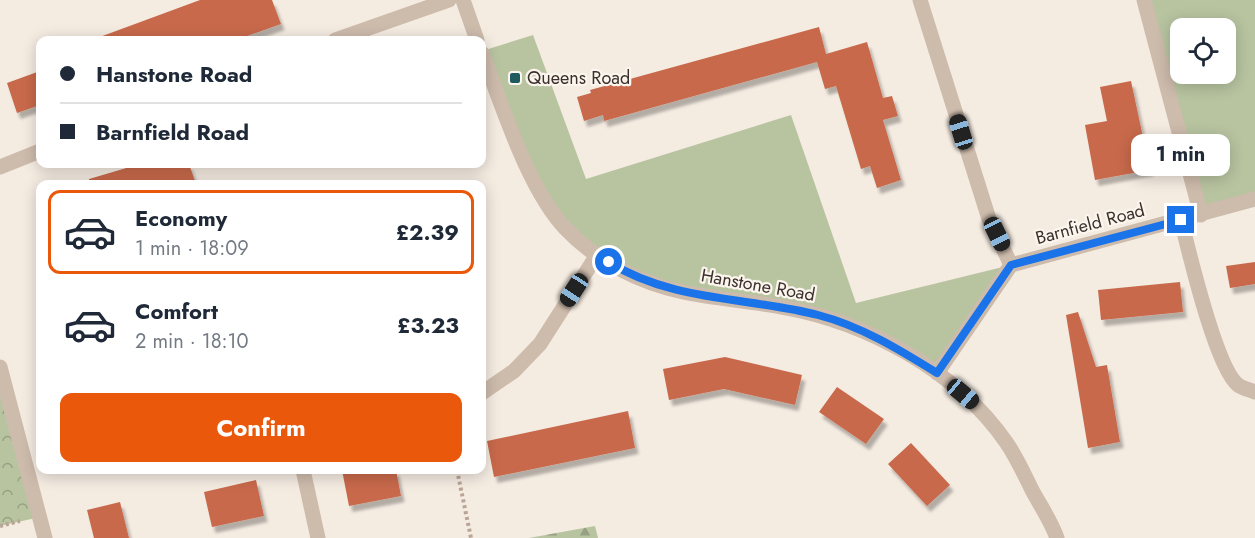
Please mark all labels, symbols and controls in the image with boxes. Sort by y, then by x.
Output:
map controls [1170,18,1236,84]
button: locate [1170,18,1236,84]
text: Hanstone Road [96,58,252,90]
place label: Queens Road [527,65,630,91]
marker: Queens Road [508,71,522,85]
car [947,112,975,152]
text: Barnfield Road [96,116,249,148]
callout: 1 min [1132,133,1230,175]
text: 1 min [1156,140,1205,169]
street label: Barnfield Road [1033,197,1147,251]
text: Economy [135,202,227,234]
icon: car [63,205,117,259]
route end [1167,206,1194,233]
car [981,214,1013,254]
text: £2.39 [396,216,459,248]
text: 1 min · 18:09 [135,234,249,263]
route start [595,248,622,275]
street label: Hanstone Road [699,262,817,308]
car [557,270,591,310]
text: Comfort [135,295,218,327]
icon: car [63,298,117,352]
text: £3.23 [397,309,459,341]
text: 2 min · 18:10 [135,327,249,356]
car [943,376,983,412]
button: Confirm [60,393,462,462]

